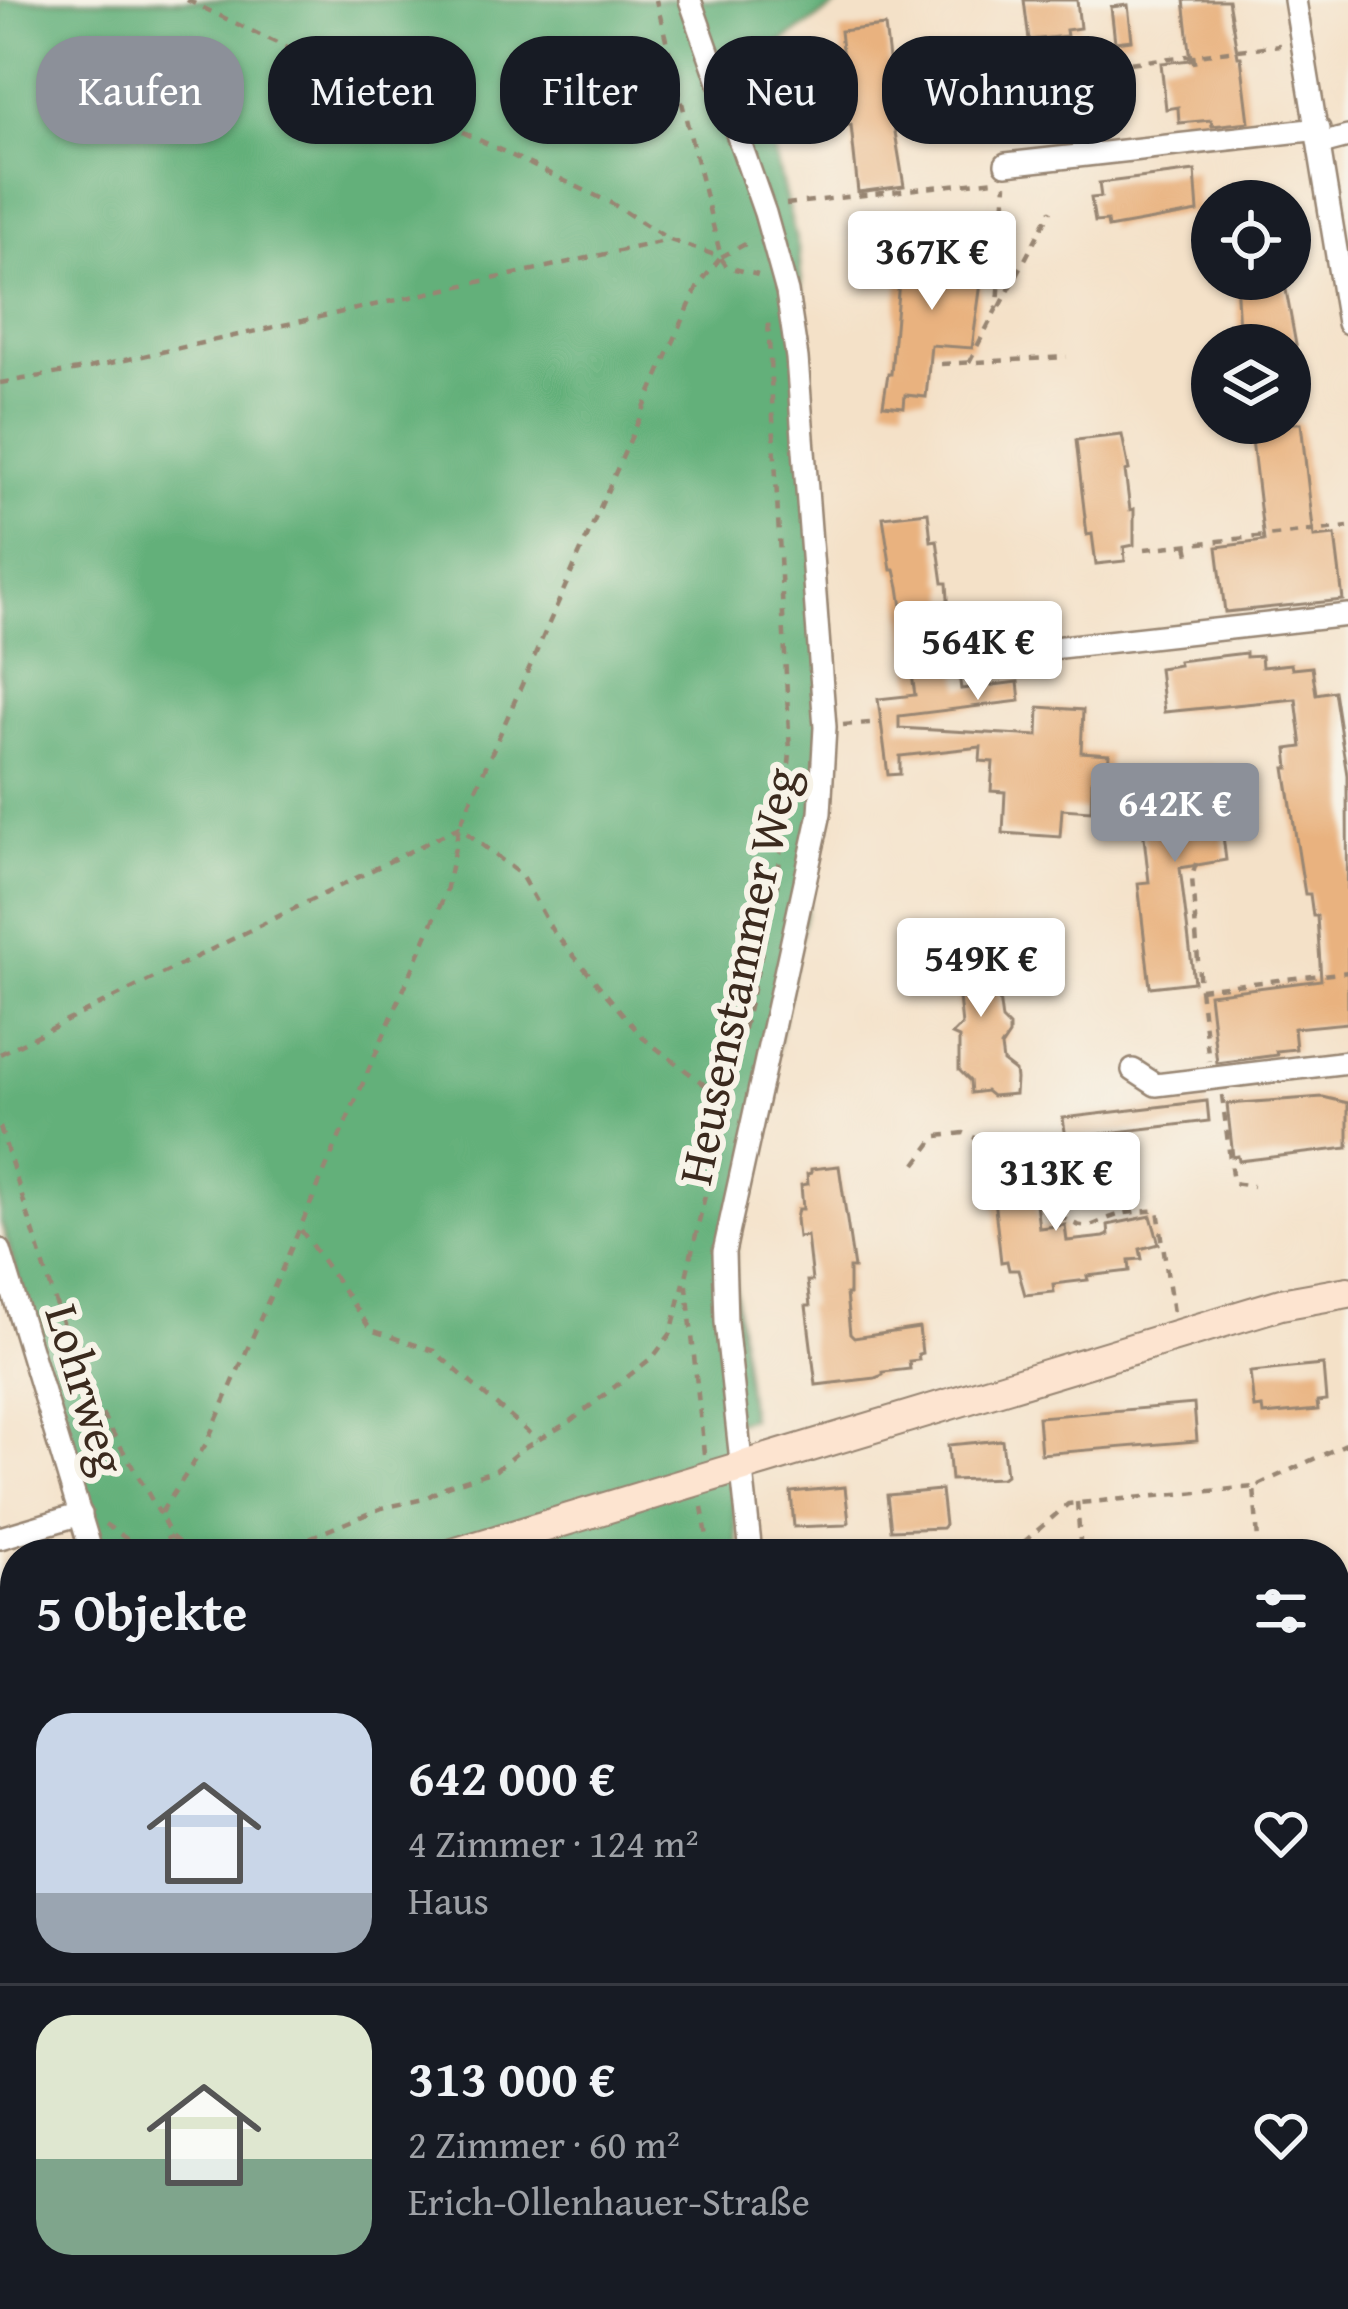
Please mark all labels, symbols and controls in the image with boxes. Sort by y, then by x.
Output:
chip: Kaufen [36,36,244,144]
chip: Mieten [268,36,476,144]
chip: Filter [500,36,680,144]
chip: Neu [704,36,858,144]
chip: Wohnung [882,36,1136,144]
map controls [1191,180,1311,444]
button: locate [1191,180,1311,300]
pin: 367K € [834,211,1030,313]
text: 367K € [875,221,989,278]
button: layers [1191,324,1311,444]
pin: 564K € [880,601,1076,703]
text: 564K € [921,611,1035,668]
street label: Heusenstammer Weg [658,761,816,1191]
pin: 642K € [1077,763,1273,865]
text: 642K € [1118,773,1232,830]
pin: 549K € [883,918,1079,1020]
text: 549K € [924,928,1038,985]
pin: 313K € [958,1132,1154,1234]
text: 313K € [999,1142,1113,1199]
street label: Lohrweg [28,1295,146,1483]
text: 5 Objekte [36,1574,247,1649]
icon: filters [1248,1578,1314,1644]
text: 642 000 € [408,1739,615,1814]
icon: home [132,1761,276,1905]
icon: heart [1248,1800,1314,1866]
text: 4 Zimmer · 124 m² [408,1814,699,1871]
text: Haus [408,1871,489,1928]
text: 313 000 € [408,2040,615,2115]
icon: home [132,2063,276,2207]
icon: heart [1248,2102,1314,2168]
text: 2 Zimmer · 60 m² [408,2115,680,2172]
text: Erich-Ollenhauer-Straße [408,2172,810,2229]

